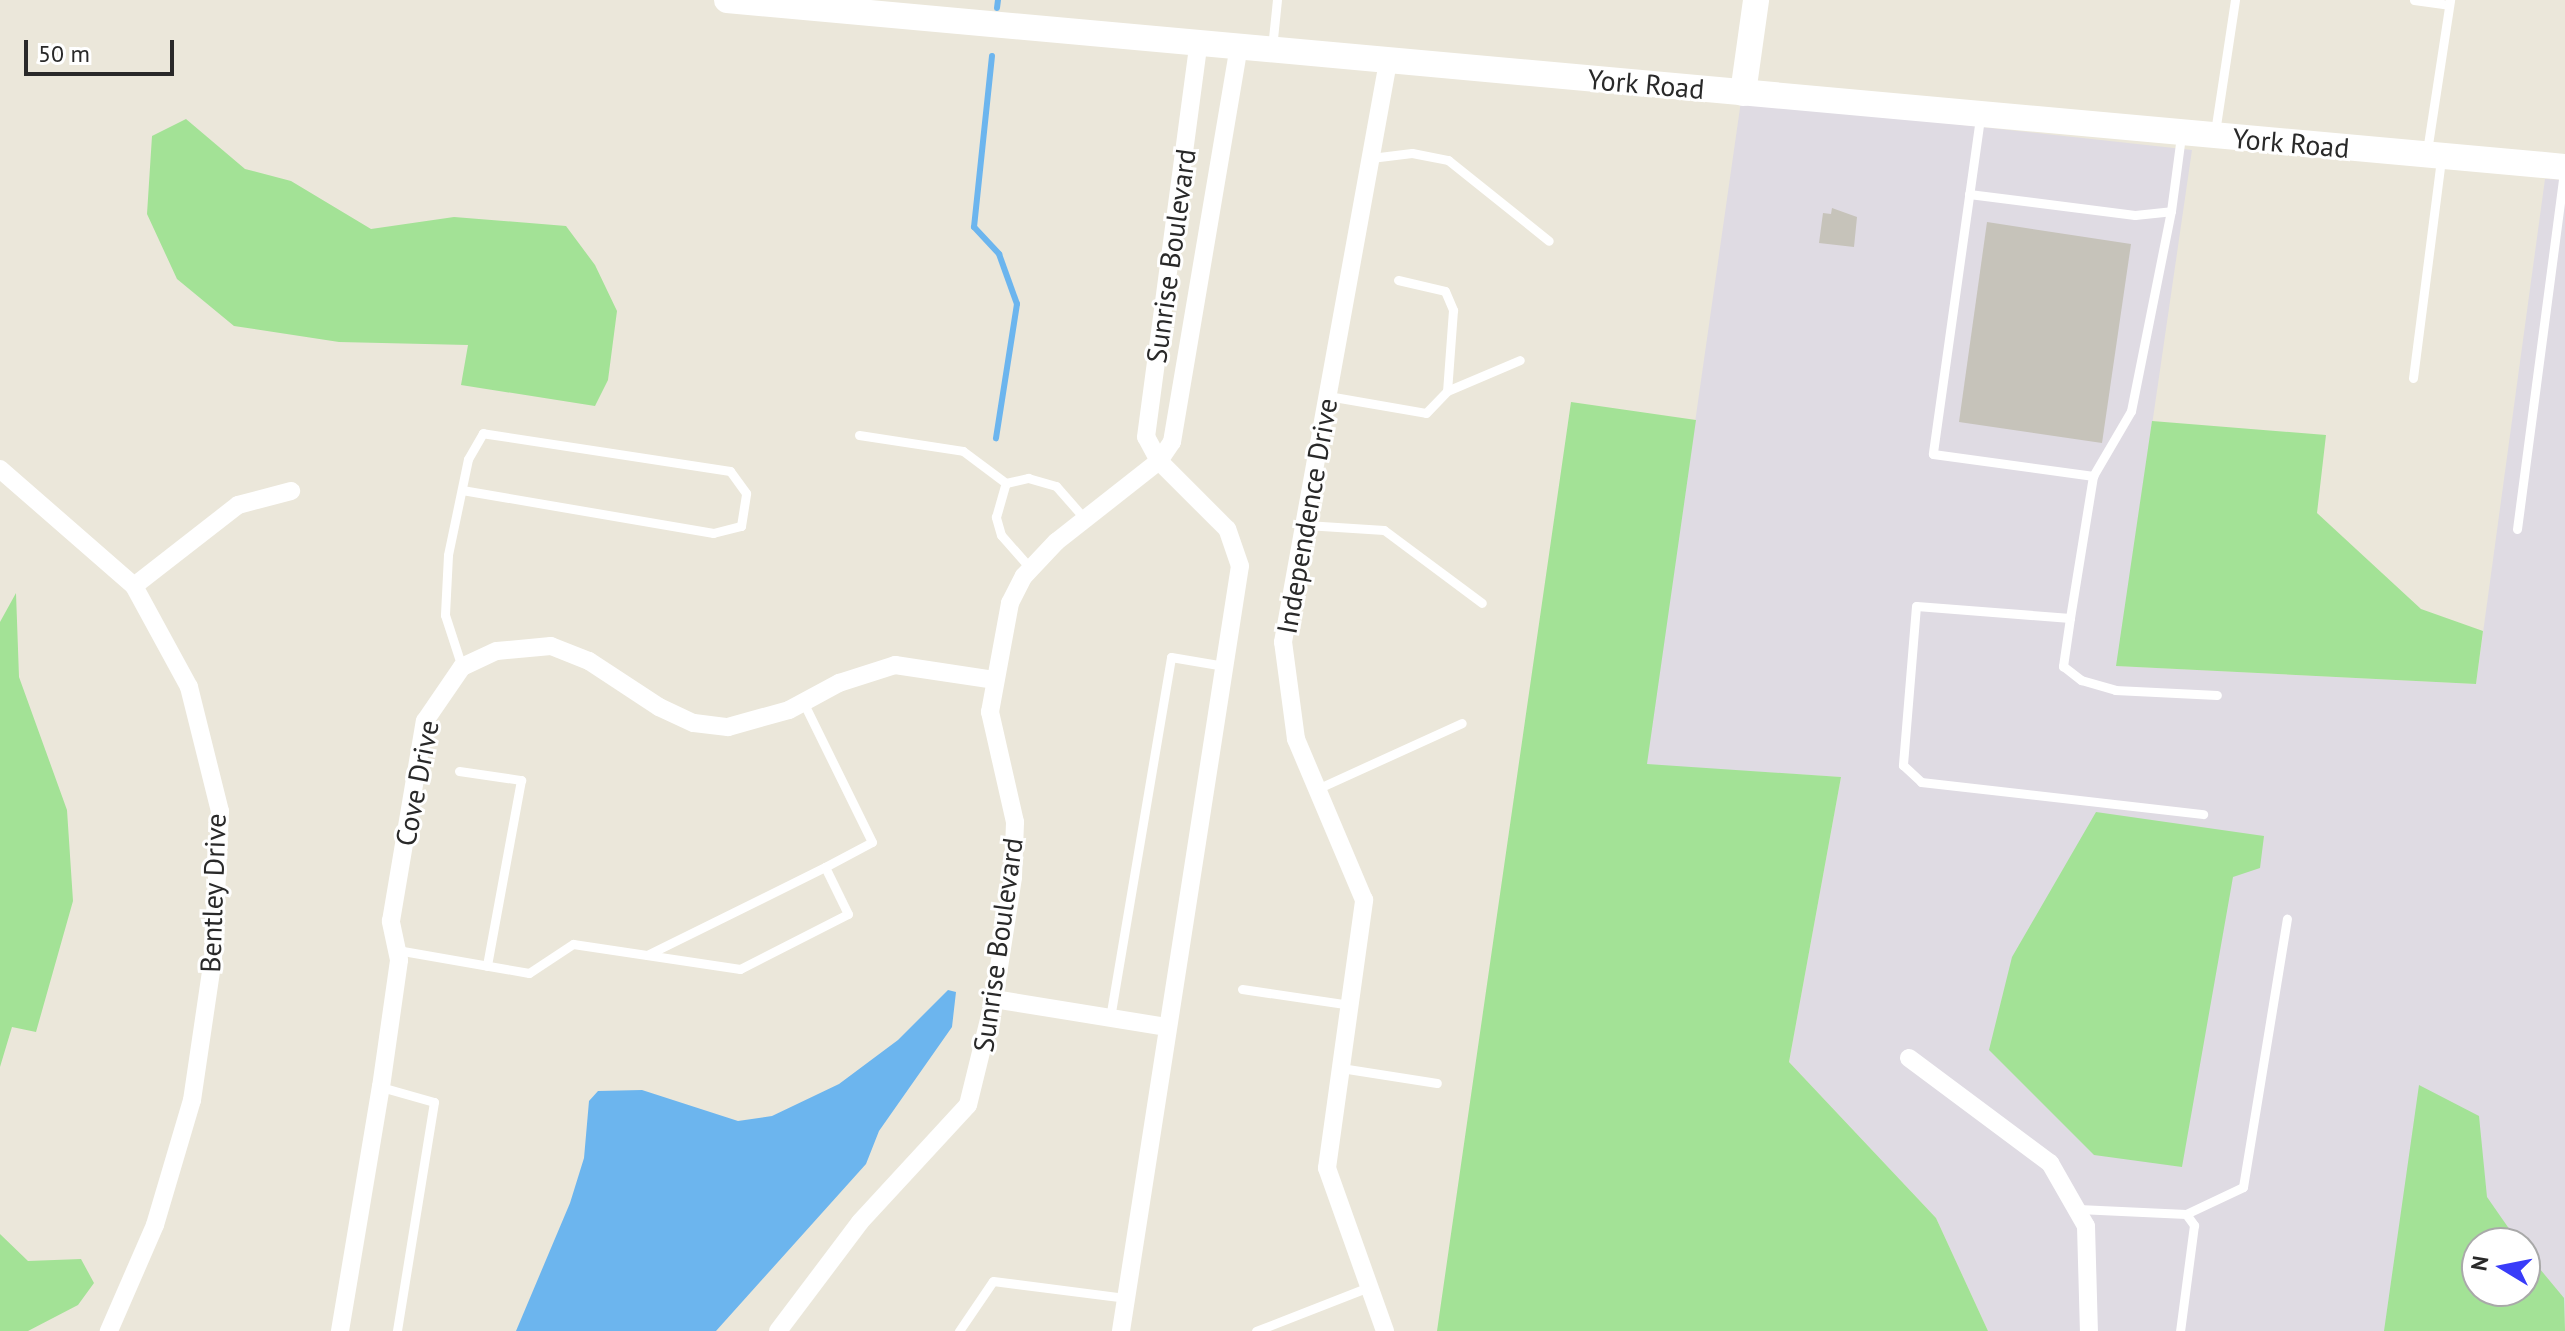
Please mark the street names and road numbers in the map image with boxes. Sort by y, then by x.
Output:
street label: York Road [1586,62,1706,106]
street label: York Road [2231,121,2351,165]
street label: Sunrise Boulevard [1139,147,1203,365]
street label: Independence Drive [1270,396,1344,636]
street label: Cove Drive [388,717,446,849]
street label: Bentley Drive [193,812,233,974]
street label: Sunrise Boulevard [966,836,1030,1054]

